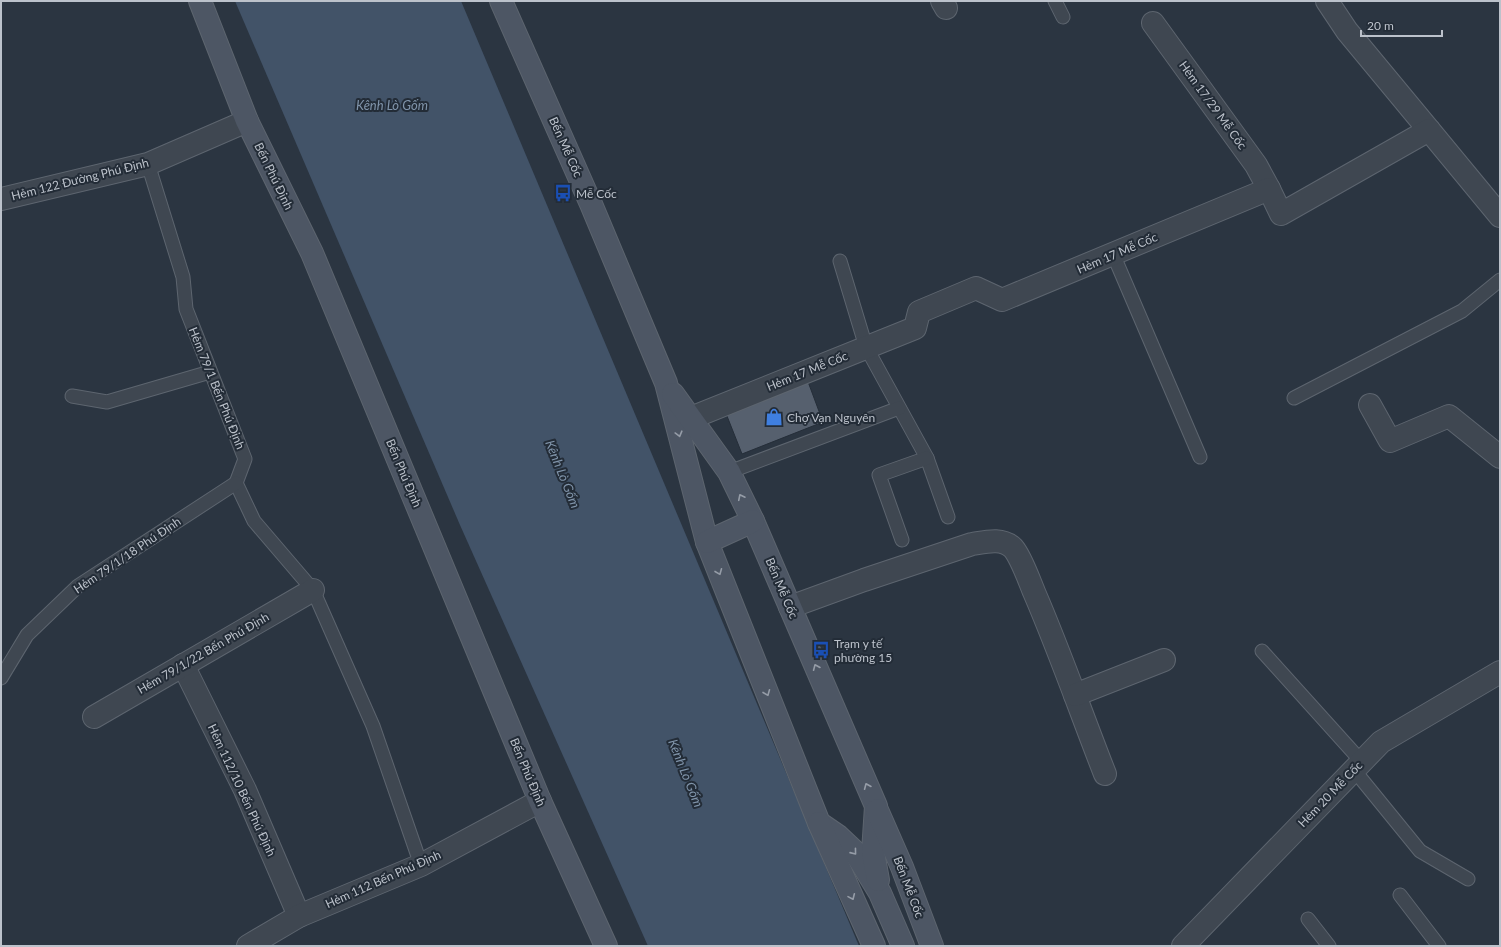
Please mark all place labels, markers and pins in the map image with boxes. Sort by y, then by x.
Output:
bus stop icon: Mễ Cốc [553,183,573,203]
place label: Mễ Cốc [576,186,617,201]
shop icon: Chợ Vạn Nguyên [764,407,784,427]
place label: Chợ Vạn Nguyên [787,410,875,425]
place label: Trạm y tế phường 15 [834,636,892,665]
bus stop icon: Trạm y tế phường 15 [811,640,831,660]

